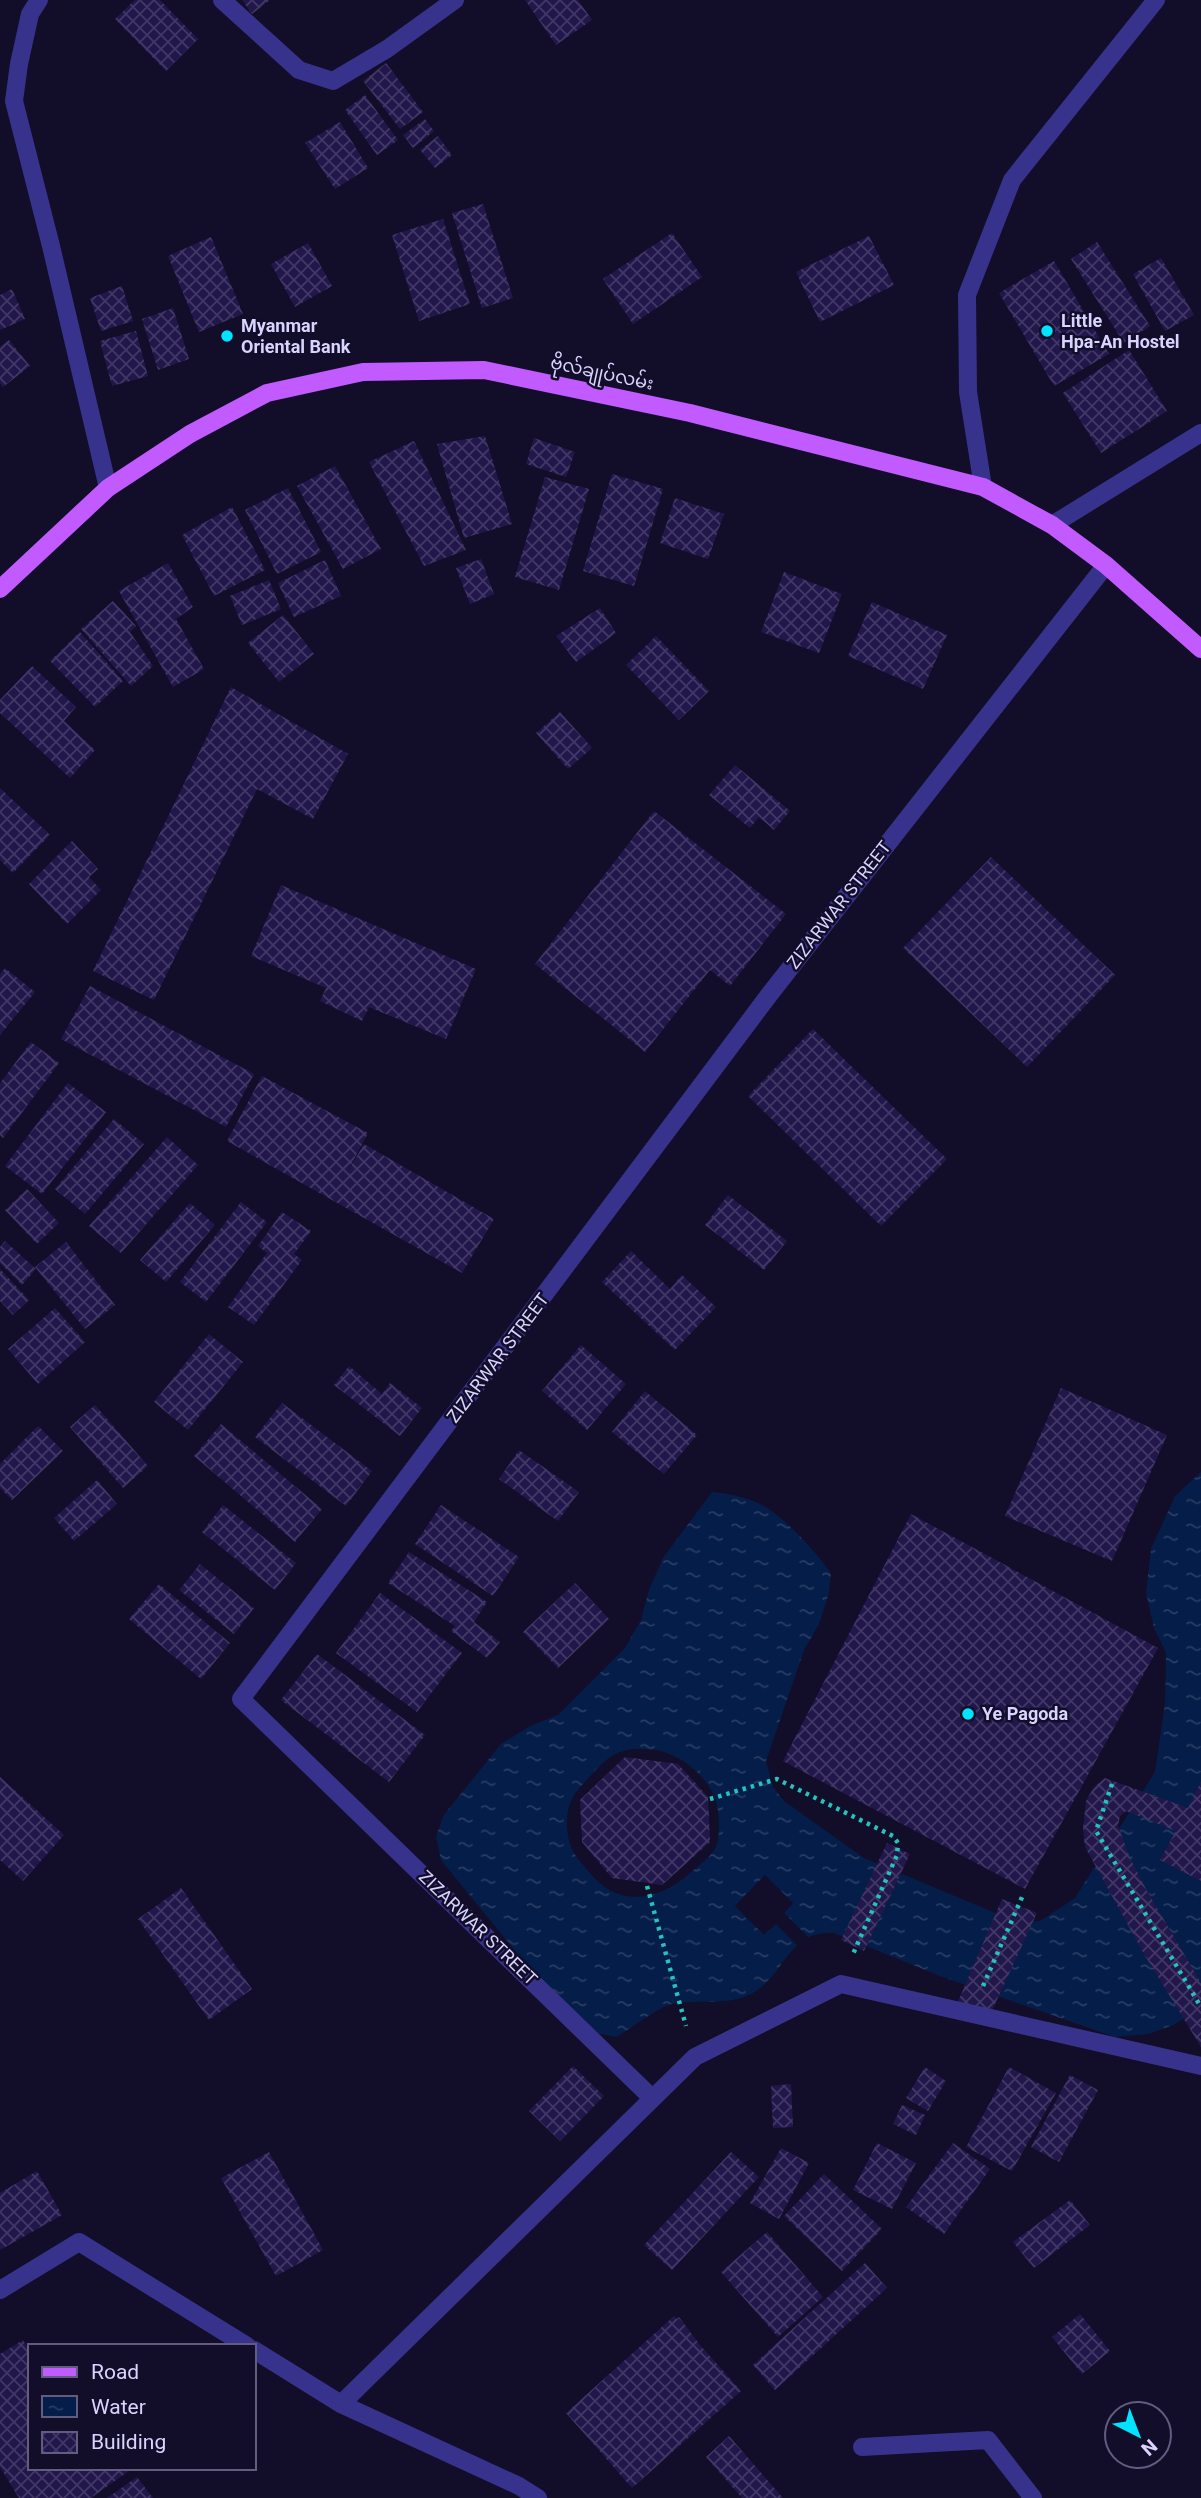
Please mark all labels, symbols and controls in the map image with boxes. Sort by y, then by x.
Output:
place label: Little Hpa-An Hostel [1061,310,1180,352]
place label: Myanmar Oriental Bank [241,315,351,357]
marker: Little Hpa-An Hostel [1039,323,1055,339]
marker: Myanmar Oriental Bank [219,328,235,344]
street label: ဗိုလ်ချုပ်လမ်း [548,348,656,399]
street label: ZIZARWAR STREET [782,836,895,973]
street label: ZIZARWAR STREET [442,1289,553,1426]
place label: Ye Pagoda [982,1703,1068,1724]
marker: Ye Pagoda [960,1706,976,1722]
street label: ZIZARWAR STREET [415,1866,542,1990]
legend [28,2344,256,2470]
text: Road [91,2360,139,2384]
text: Water [91,2395,146,2419]
north arrow [1103,2400,1173,2470]
text: Building [91,2430,166,2454]
text: N [1136,2434,1162,2460]

